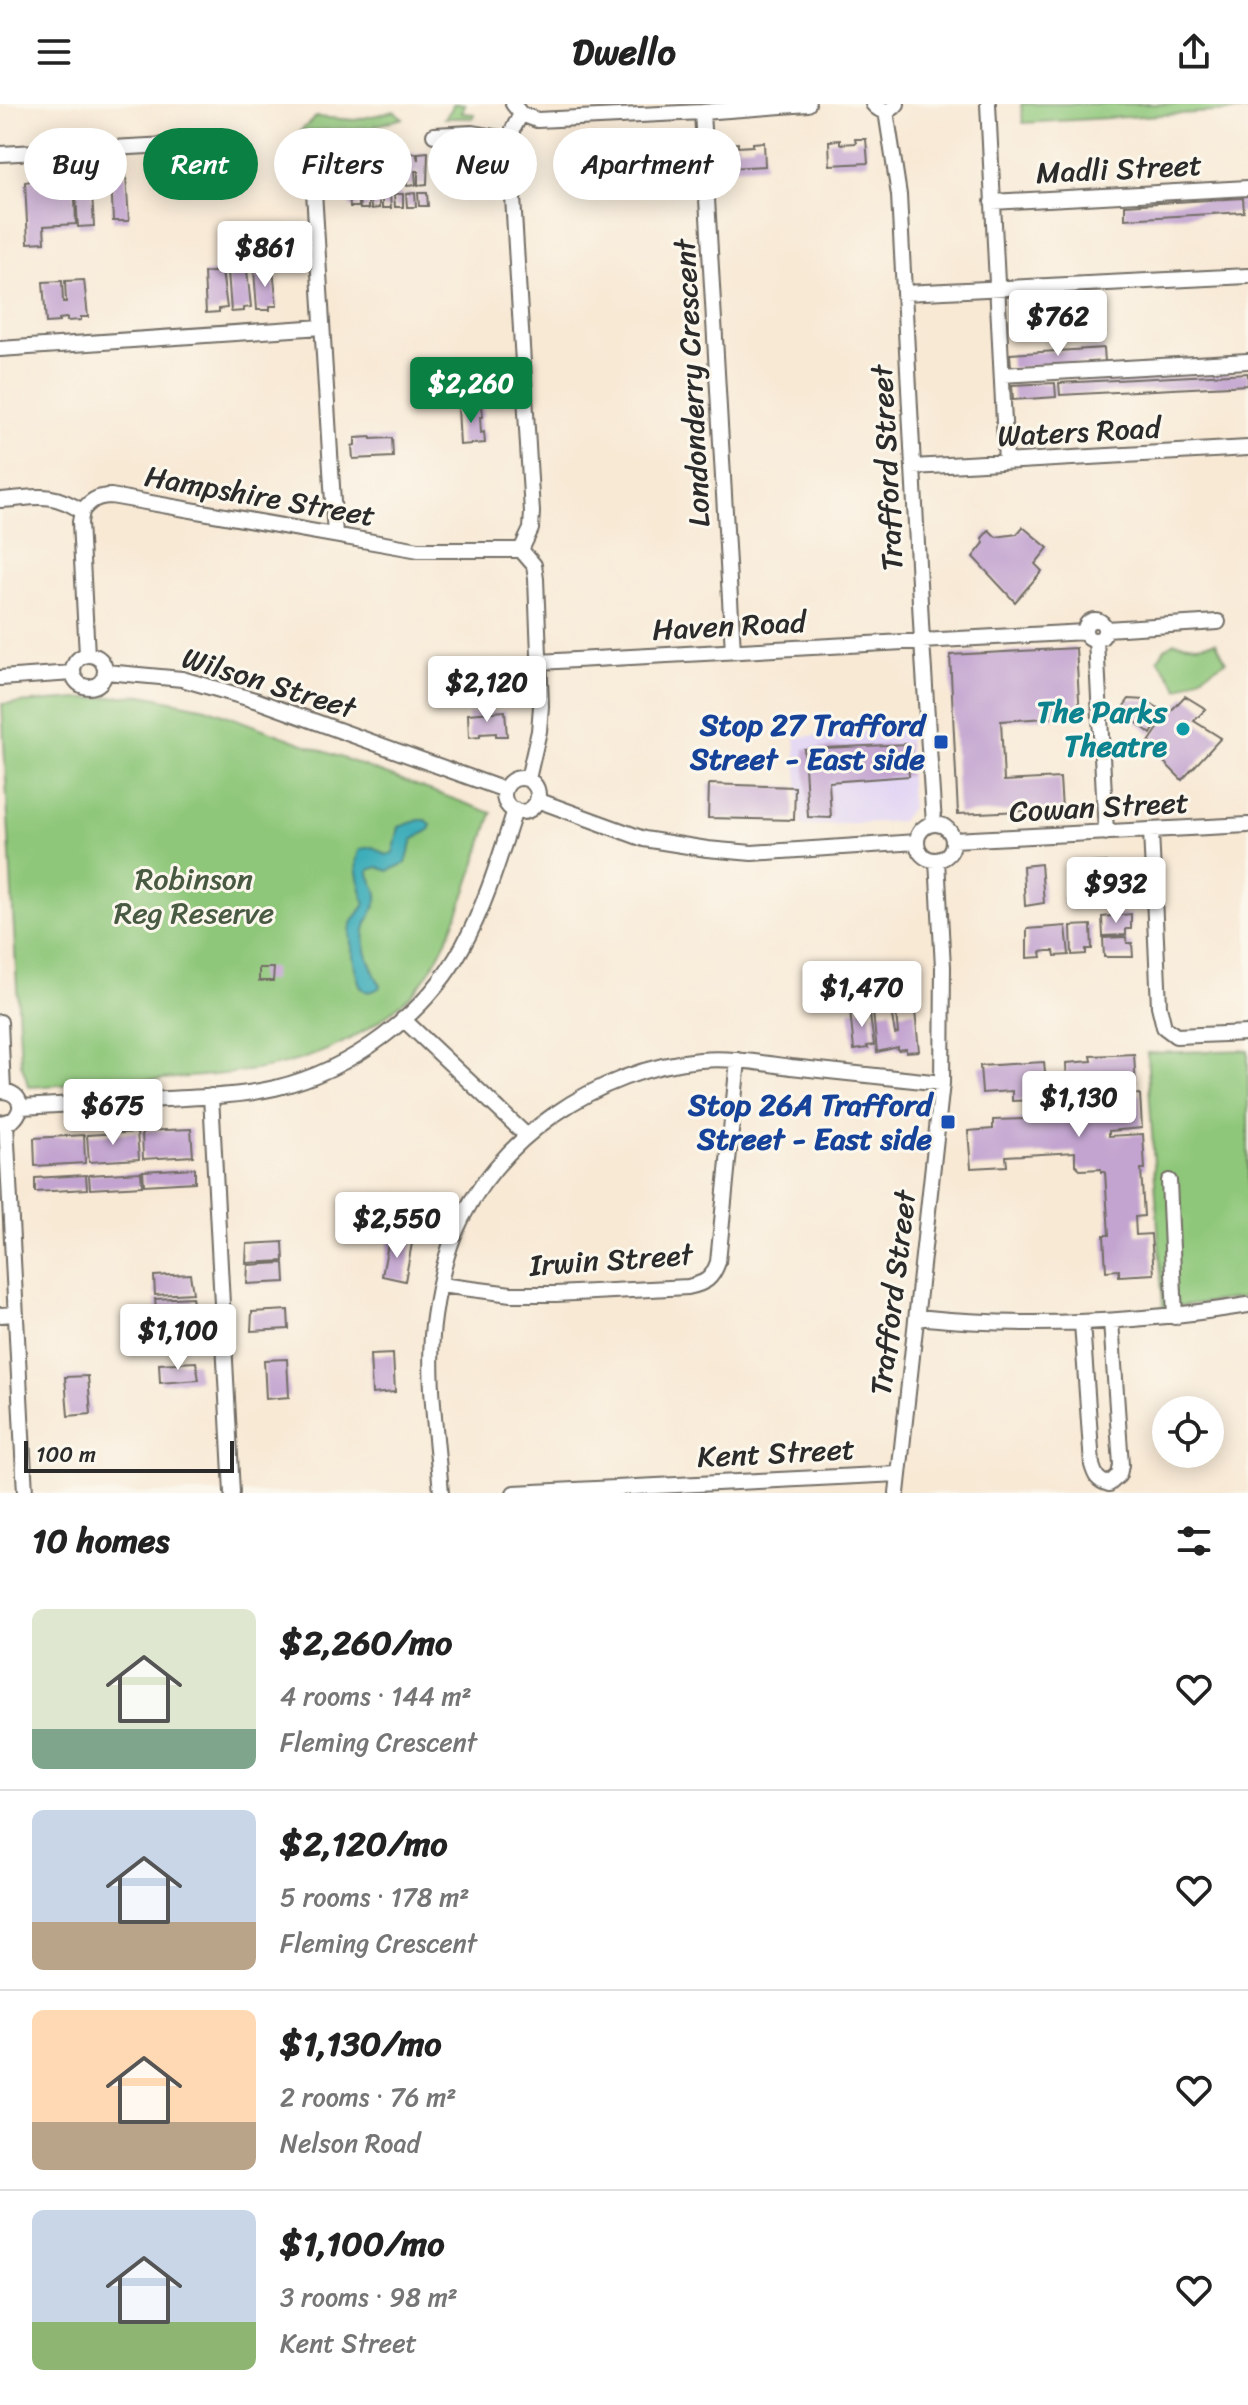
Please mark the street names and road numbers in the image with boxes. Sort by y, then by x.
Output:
street label: Madli Street [1035,138,1203,200]
street label: Londonderry Crescent [657,236,727,528]
street label: Trafford Street [855,362,919,572]
street label: Waters Road [996,401,1164,463]
street label: Hampshire Street [140,449,380,543]
street label: Haven Road [651,595,809,657]
street label: Wilson Street [175,631,364,736]
street label: Cowan Street [1008,775,1190,839]
street label: Trafford Street [854,1185,933,1399]
street label: Irwin Street [527,1227,696,1293]
street label: Kent Street [696,1422,856,1484]

